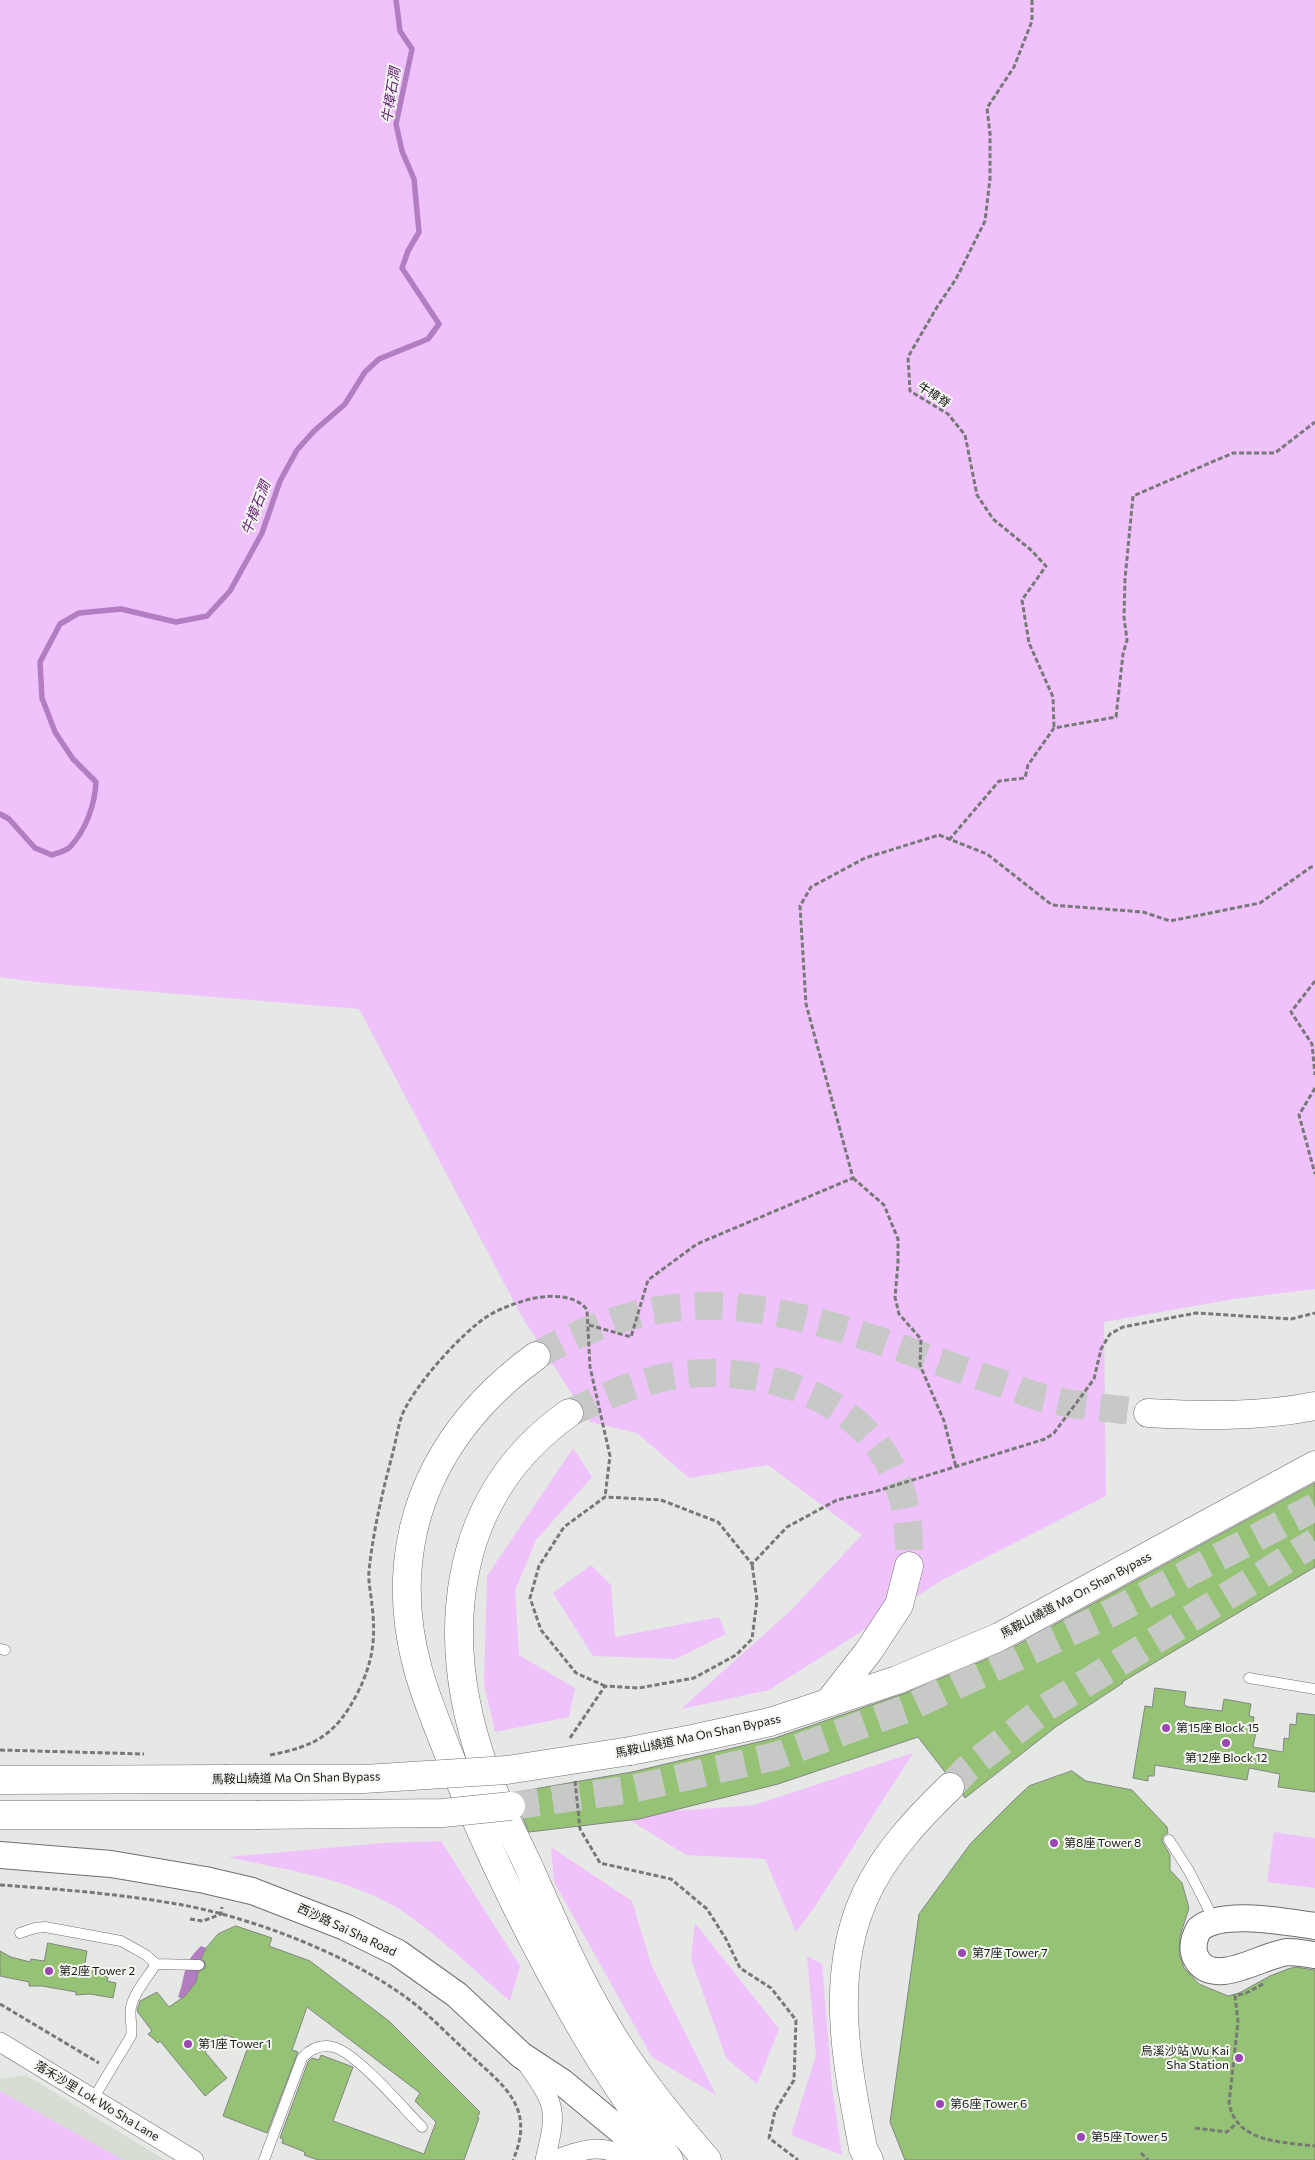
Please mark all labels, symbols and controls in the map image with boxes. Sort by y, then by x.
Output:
water label: 牛樟石澗 [378,66,404,124]
street label: 牛樟脊 [915,379,953,411]
water label: 牛樟石澗 [238,479,274,537]
street label: 馬鞍山繞道 Ma On Shan Bypass [998,1549,1154,1641]
street label: 馬鞍山繞道 Ma On Shan Bypass [614,1711,782,1761]
place label: 第15座 Block 15 [1176,1721,1259,1735]
marker: 第15座 Block 15 [1160,1722,1172,1734]
marker: 第12座 Block 12 [1220,1737,1232,1749]
place label: 第12座 Block 12 [1185,1751,1267,1765]
street label: 馬鞍山繞道 Ma On Shan Bypass [212,1769,380,1787]
place label: 第8座 Tower 8 [1064,1836,1141,1850]
marker: 第8座 Tower 8 [1048,1837,1060,1849]
street label: 西沙路 Sai Sha Road [295,1901,399,1959]
place label: 第7座 Tower 7 [972,1946,1048,1960]
marker: 第7座 Tower 7 [956,1947,968,1959]
place label: 第2座 Tower 2 [59,1964,135,1978]
marker: 第2座 Tower 2 [43,1965,55,1977]
place label: 第1座 Tower 1 [198,2037,271,2051]
marker: 第1座 Tower 1 [182,2038,194,2050]
place label: 烏溪沙站 Wu Kai Sha Station [1141,2044,1229,2072]
marker: 烏溪沙站 Wu Kai Sha Station [1233,2052,1245,2064]
street label: 落禾沙里 Lok Wo Sha Lane [32,2058,162,2144]
place label: 第6座 Tower 6 [950,2097,1027,2111]
marker: 第6座 Tower 6 [934,2098,946,2110]
place label: 第5座 Tower 5 [1091,2130,1168,2144]
marker: 第5座 Tower 5 [1075,2131,1087,2143]

